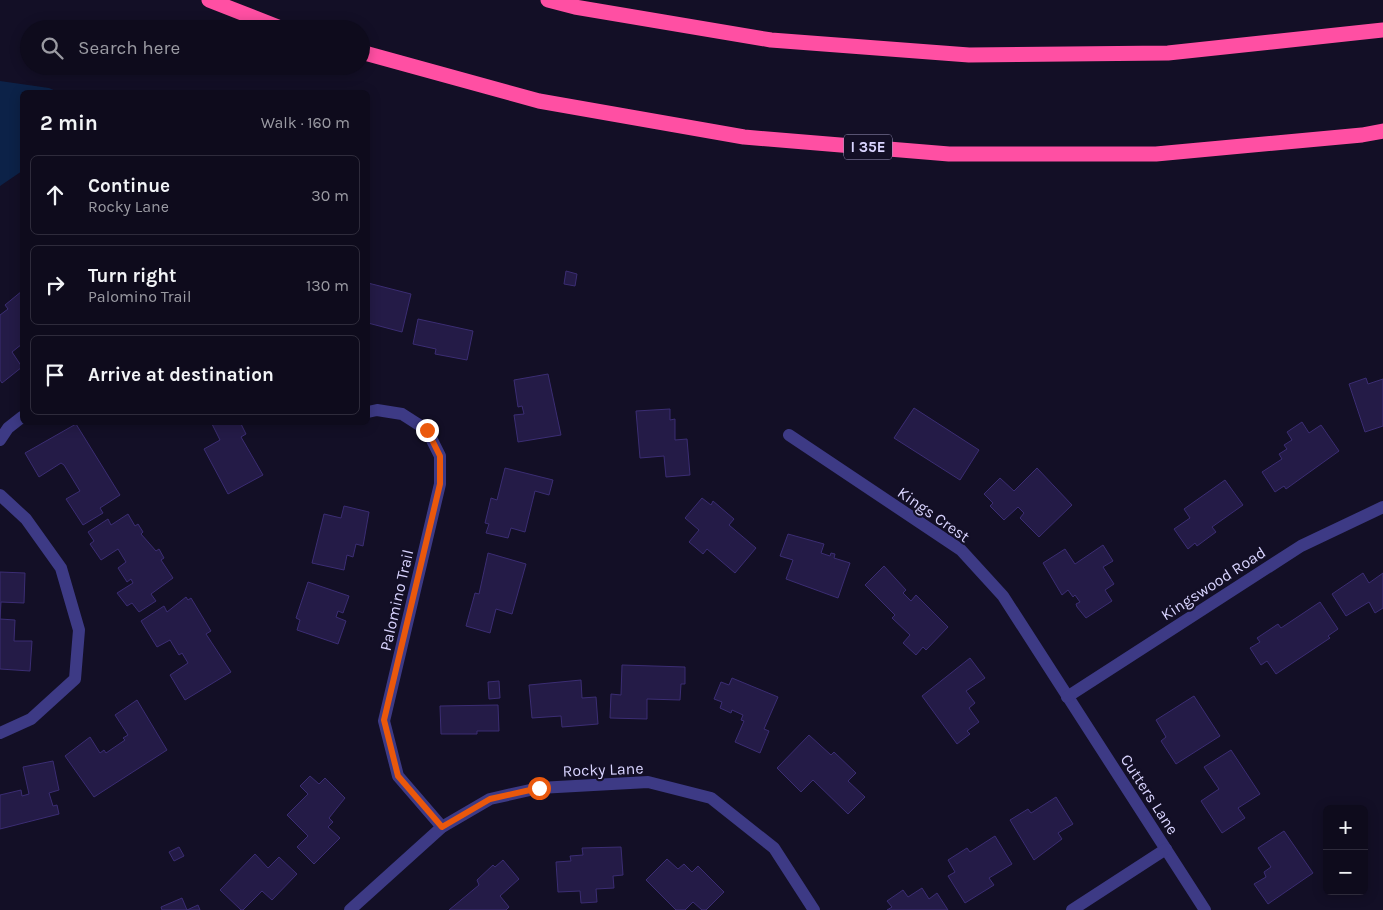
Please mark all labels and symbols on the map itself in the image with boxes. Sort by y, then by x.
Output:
road number: I 35E [844,134,892,160]
route end [416,419,439,442]
street label: Kings Crest [894,483,973,546]
street label: Kingswood Road [1157,543,1269,624]
street label: Palomino Trail [376,548,417,653]
street label: Cutters Lane [1117,751,1183,838]
street label: Rocky Lane [562,759,644,780]
route start [528,777,551,800]

